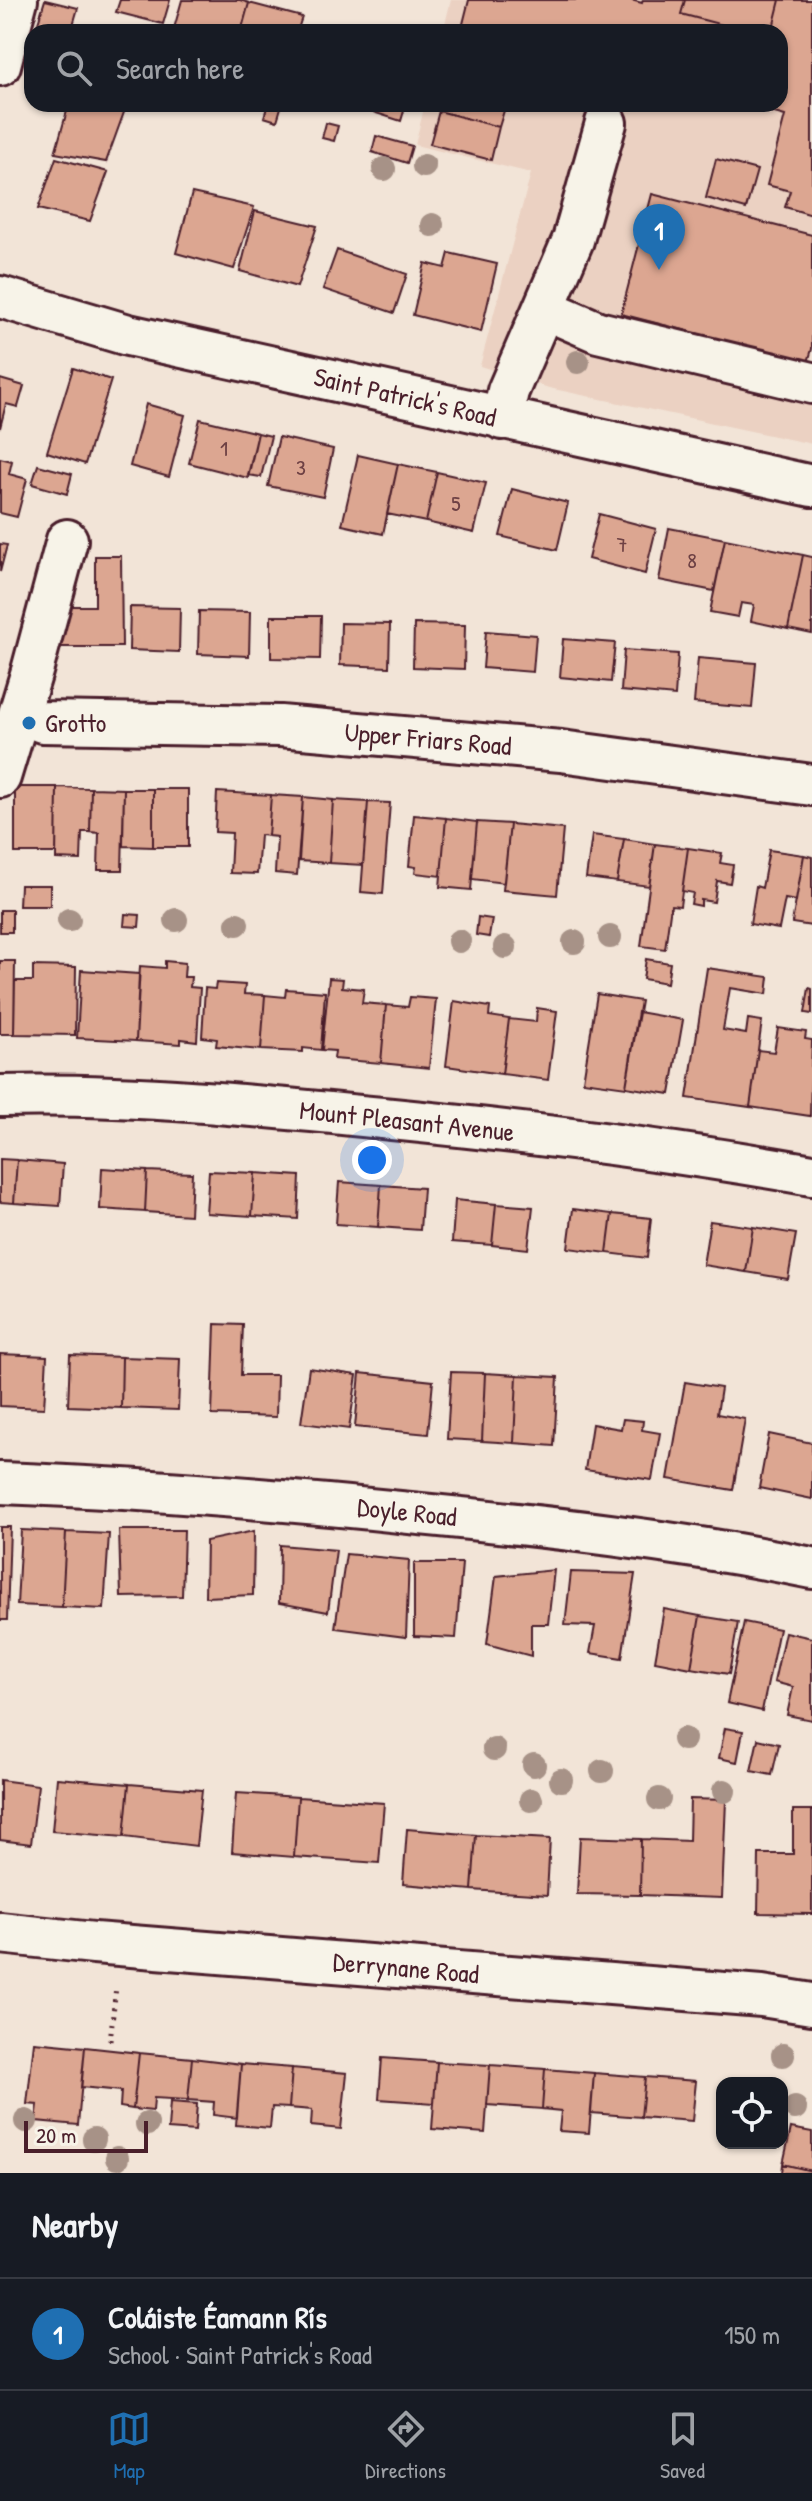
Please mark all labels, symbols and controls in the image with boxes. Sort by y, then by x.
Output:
search box [24,24,788,112]
icon: search [52,46,96,90]
text: Search here [116,48,244,88]
pin: 1 [633,204,685,270]
street label: Saint Patrick's Road [311,359,500,434]
house number: 1 [220,433,228,463]
house number: 3 [296,452,306,482]
house number: 5 [451,488,461,518]
house number: 7 [617,529,627,559]
house number: 8 [687,545,697,575]
place label: Grotto [45,705,106,740]
marker: Grotto [20,714,38,732]
street label: Upper Friars Road [343,714,513,763]
street label: Mount Pleasant Avenue [298,1092,516,1149]
your location [352,1140,392,1180]
street label: Doyle Road [356,1489,458,1534]
street label: Derrynane Road [332,1944,480,1991]
map controls [716,2077,788,2149]
button: locate [716,2077,788,2149]
scale bar [24,2117,148,2153]
text: 20 m [36,2120,76,2150]
text: Nearby [32,2202,118,2248]
text: Coláiste Éamann Rís [108,2297,327,2337]
text: 1 [53,2317,63,2352]
text: 150 m [724,2317,780,2352]
text: School · Saint Patrick's Road [108,2337,372,2372]
tab: Map [107,2407,151,2485]
tab: Directions [365,2407,446,2485]
tab: Saved [660,2407,705,2485]

